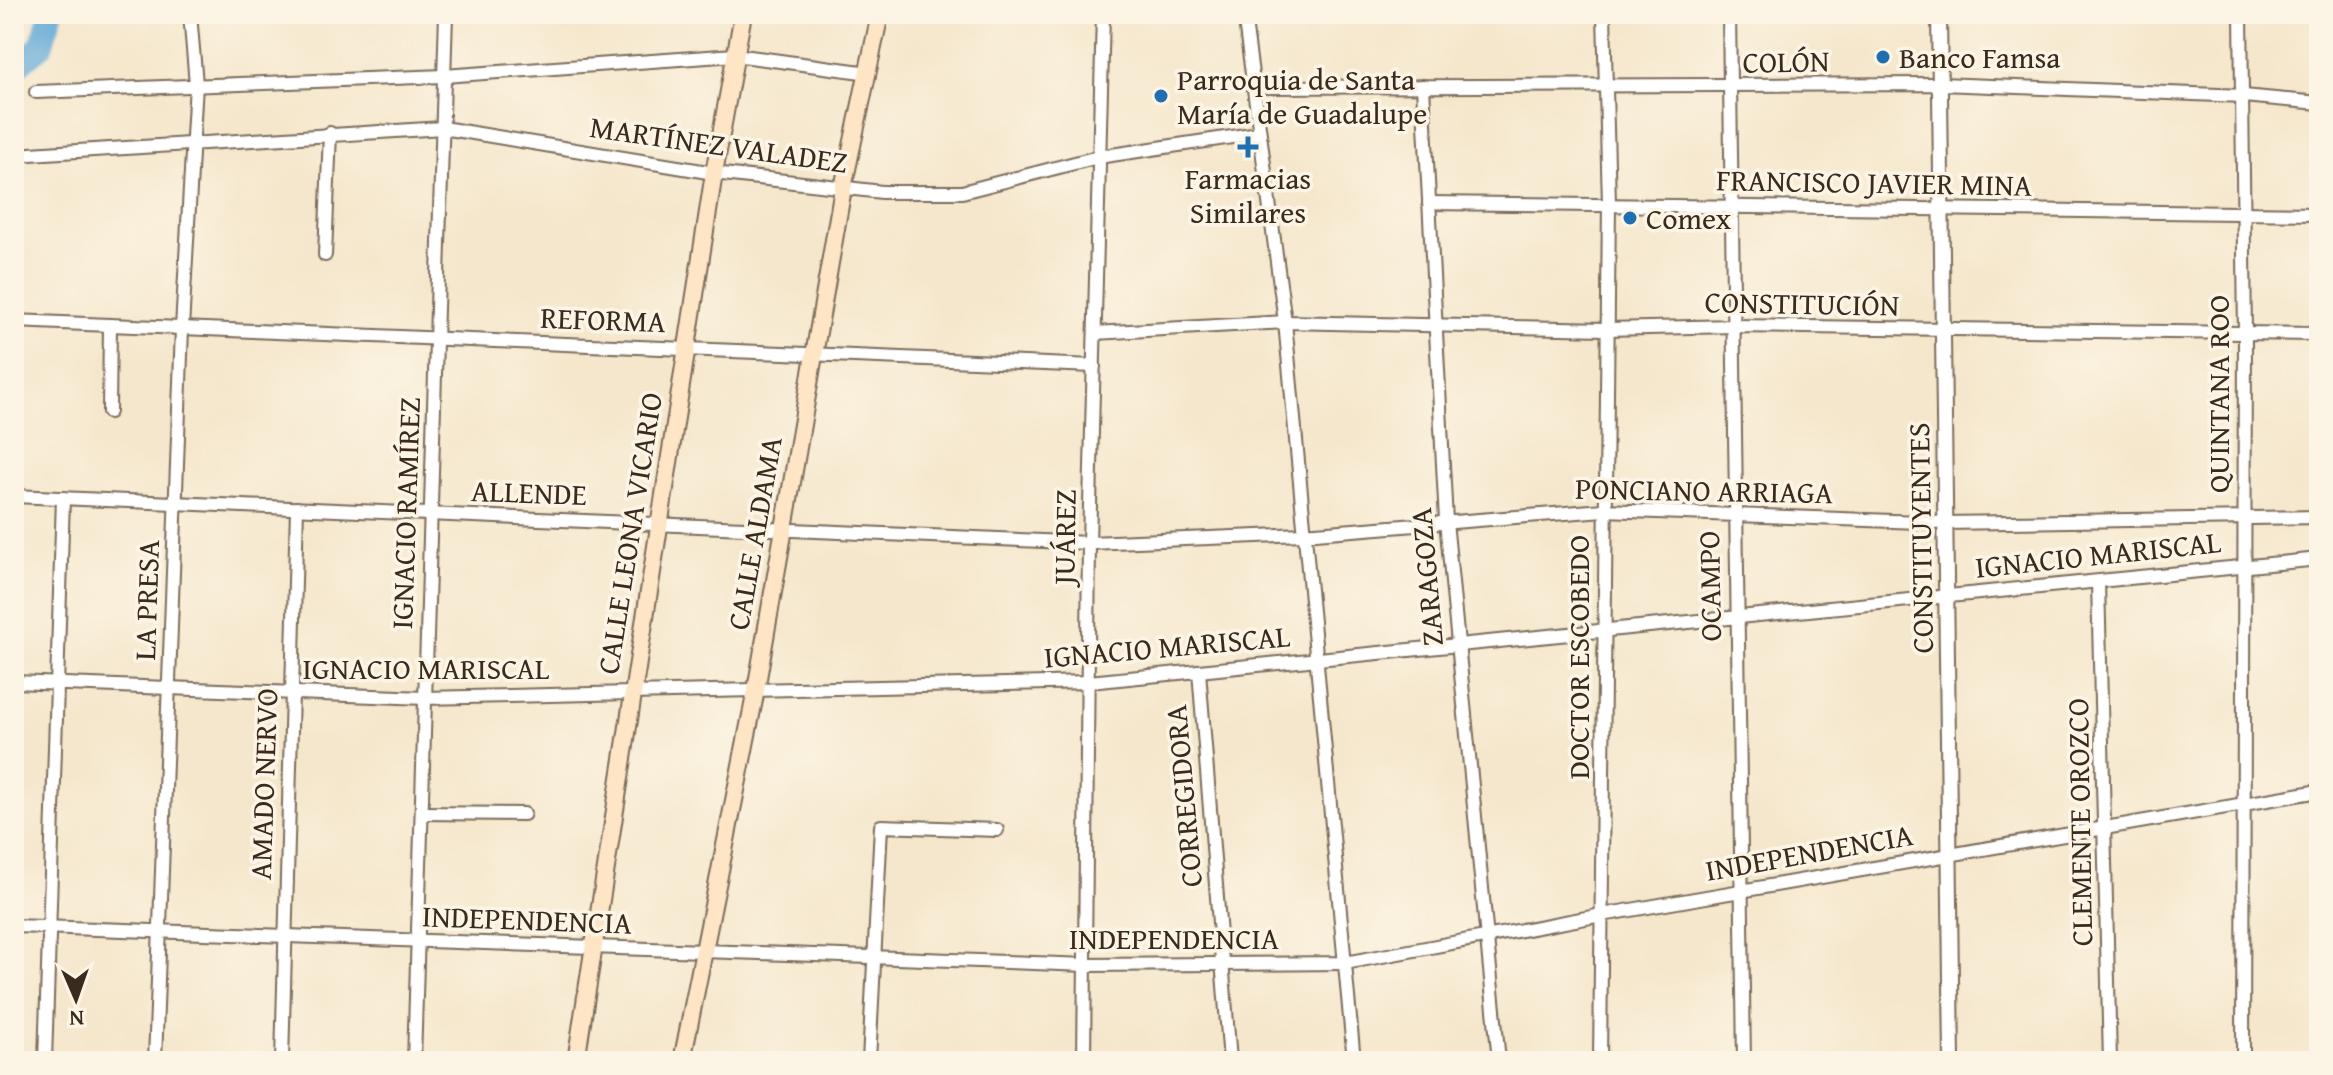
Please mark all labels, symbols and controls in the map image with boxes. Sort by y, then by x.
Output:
place label: Banco Famsa [1899,35,2060,79]
street label: COLÓN [1742,38,1830,84]
marker: Banco Famsa [1874,48,1892,66]
place label: Parroquia de Santa María de Guadalupe [1177,57,1427,135]
marker: Parroquia de Santa María de Guadalupe [1152,87,1170,105]
street label: MARTÍNEZ VALADEZ [587,104,851,184]
marker: Farmacias Similares [1239,138,1257,156]
place label: Farmacias Similares [1185,156,1311,234]
street label: FRANCISCO JAVIER MINA [1716,157,2032,207]
place label: Comex [1646,196,1732,240]
marker: Comex [1621,209,1639,227]
street label: CONSTITUCIÓN [1704,279,1900,327]
street label: REFORMA [540,295,666,343]
street label: QUINTANA ROO [2196,295,2240,493]
street label: CALLE LEONA VICARIO [585,389,673,677]
street label: IGNACIO RAMÍREZ [379,396,431,630]
street label: CONSTITUYENTES [1896,422,1944,654]
street label: CALLE ALDAMA [715,433,793,633]
street label: PONCIANO ARRIAGA [1575,466,1833,514]
street label: ALLENDE [470,468,588,516]
street label: JUÁREZ [1041,489,1087,589]
street label: ZARAGOZA [1398,506,1454,648]
street label: IGNACIO MARISCAL [1973,519,2223,589]
street label: OCAMPO [1686,530,1732,642]
street label: DOCTOR ESCOBEDO [1556,535,1600,779]
street label: LA PRESA [122,539,170,661]
street label: IGNACIO MARISCAL [1042,613,1292,679]
street label: IGNACIO MARISCAL [303,646,550,690]
street label: AMADO NERVO [238,687,288,881]
street label: CLEMENTE OROZCO [2055,698,2103,946]
street label: CORREGIDORA [1153,703,1213,889]
street label: INDEPENDENCIA [1702,812,1916,892]
street label: INDEPENDENCIA [421,893,633,945]
street label: INDEPENDENCIA [1069,916,1279,960]
north arrow [36,959,116,1039]
text: N [69,1003,85,1035]

